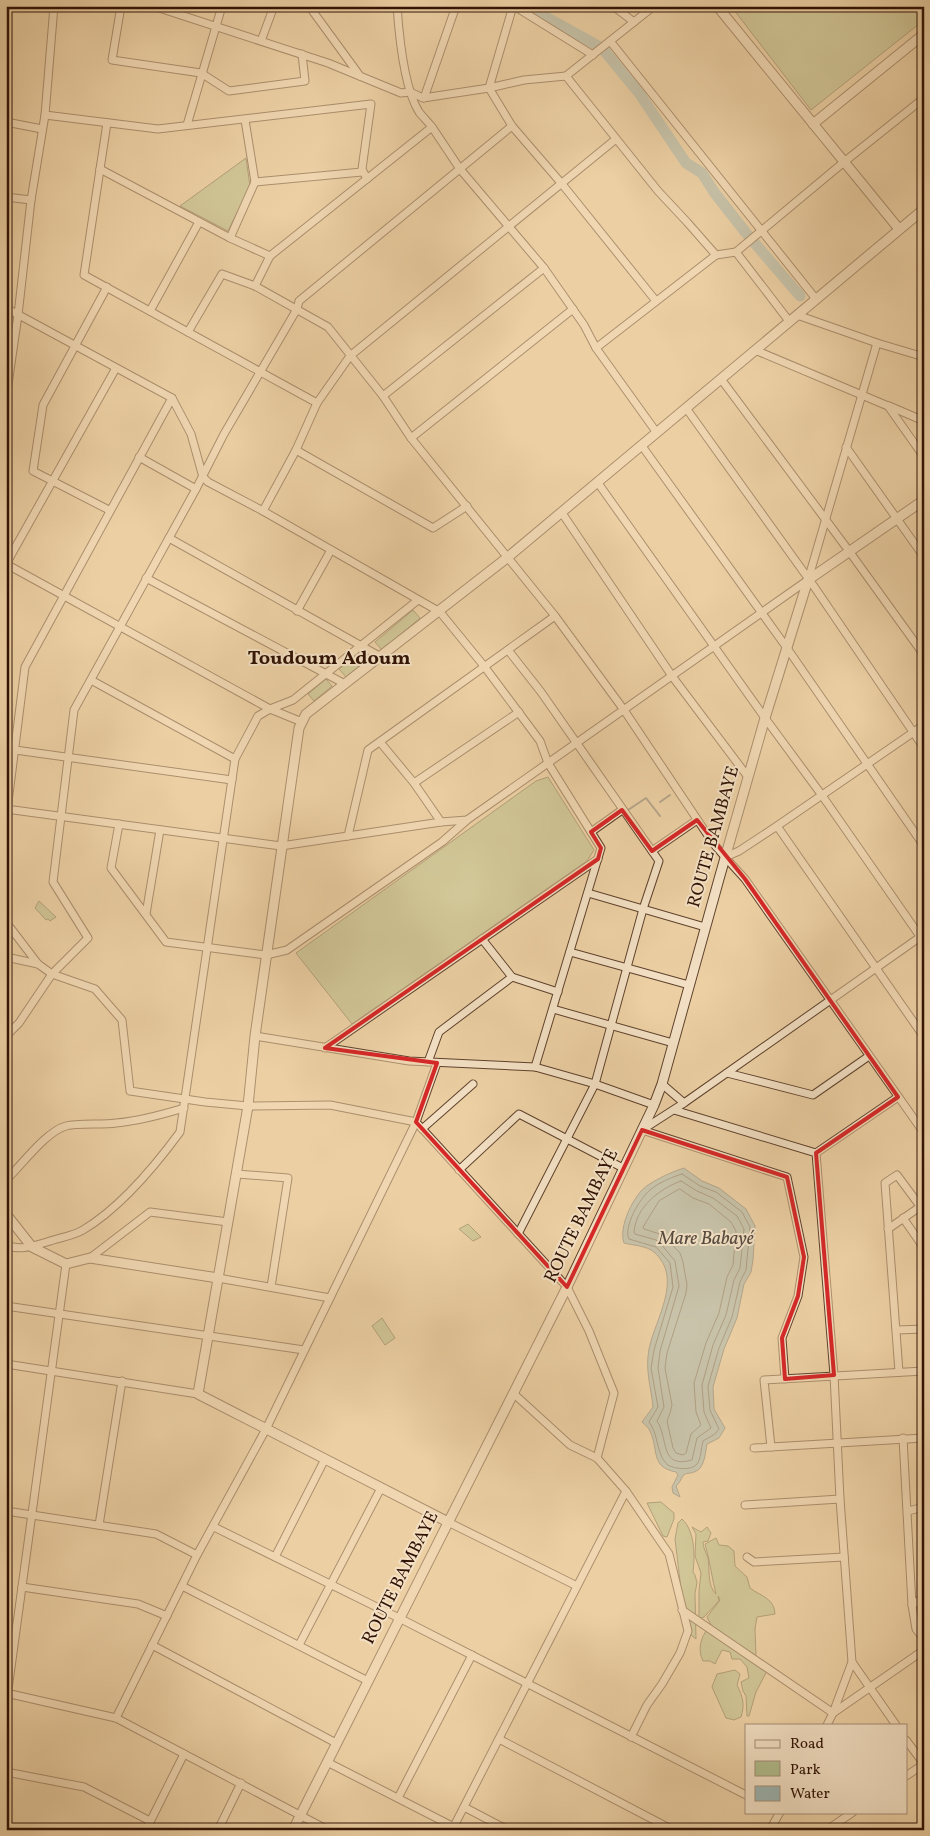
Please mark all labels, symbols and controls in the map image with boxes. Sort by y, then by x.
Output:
district label: Toudoum Adoum [247,645,411,673]
street label: ROUTE BAMBAYE [682,763,746,911]
street label: ROUTE BAMBAYE [539,1145,625,1287]
water label: Mare Babayé [657,1226,755,1252]
street label: ROUTE BAMBAYE [357,1507,445,1649]
legend [745,1724,908,1814]
text: Road [790,1734,824,1755]
text: Park [790,1760,821,1781]
text: Water [790,1784,830,1805]

